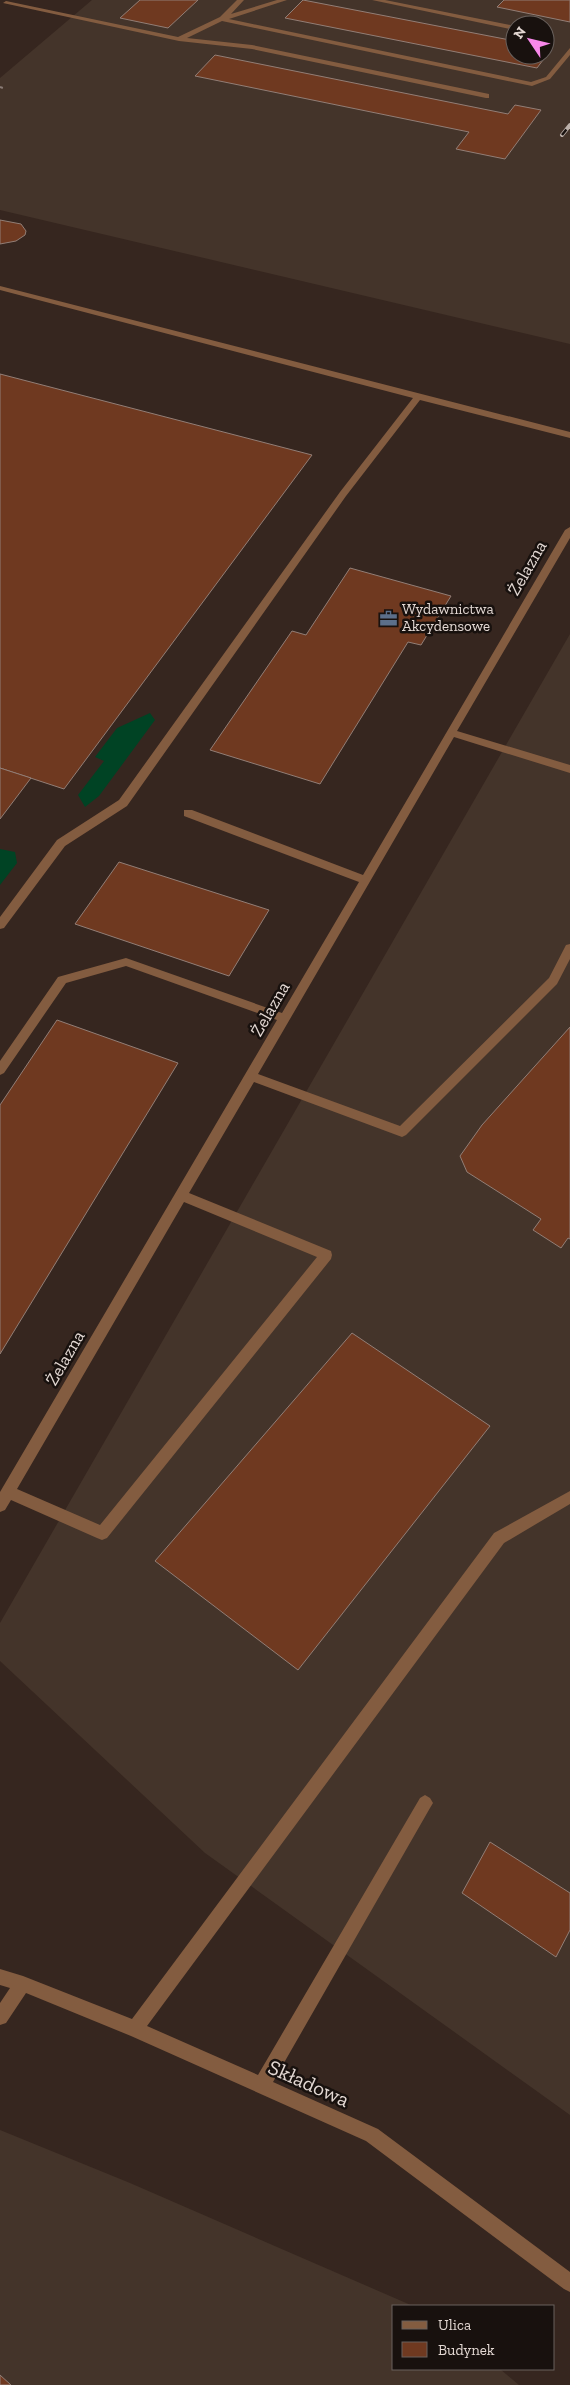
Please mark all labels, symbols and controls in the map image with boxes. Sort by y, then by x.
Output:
north arrow [505,15,555,65]
text: N [510,23,530,42]
street label: Żelazna [503,536,552,599]
place label: Wydawnictwa Akcydensowe [402,600,494,635]
office icon: Wydawnictwa Akcydensowe [378,608,398,628]
street label: Żelazna [246,977,295,1040]
street label: Żelazna [41,1326,90,1389]
street label: Składowa [264,2054,354,2112]
legend [392,2305,555,2370]
text: Ulica [438,2316,471,2334]
text: Budynek [438,2341,495,2359]

